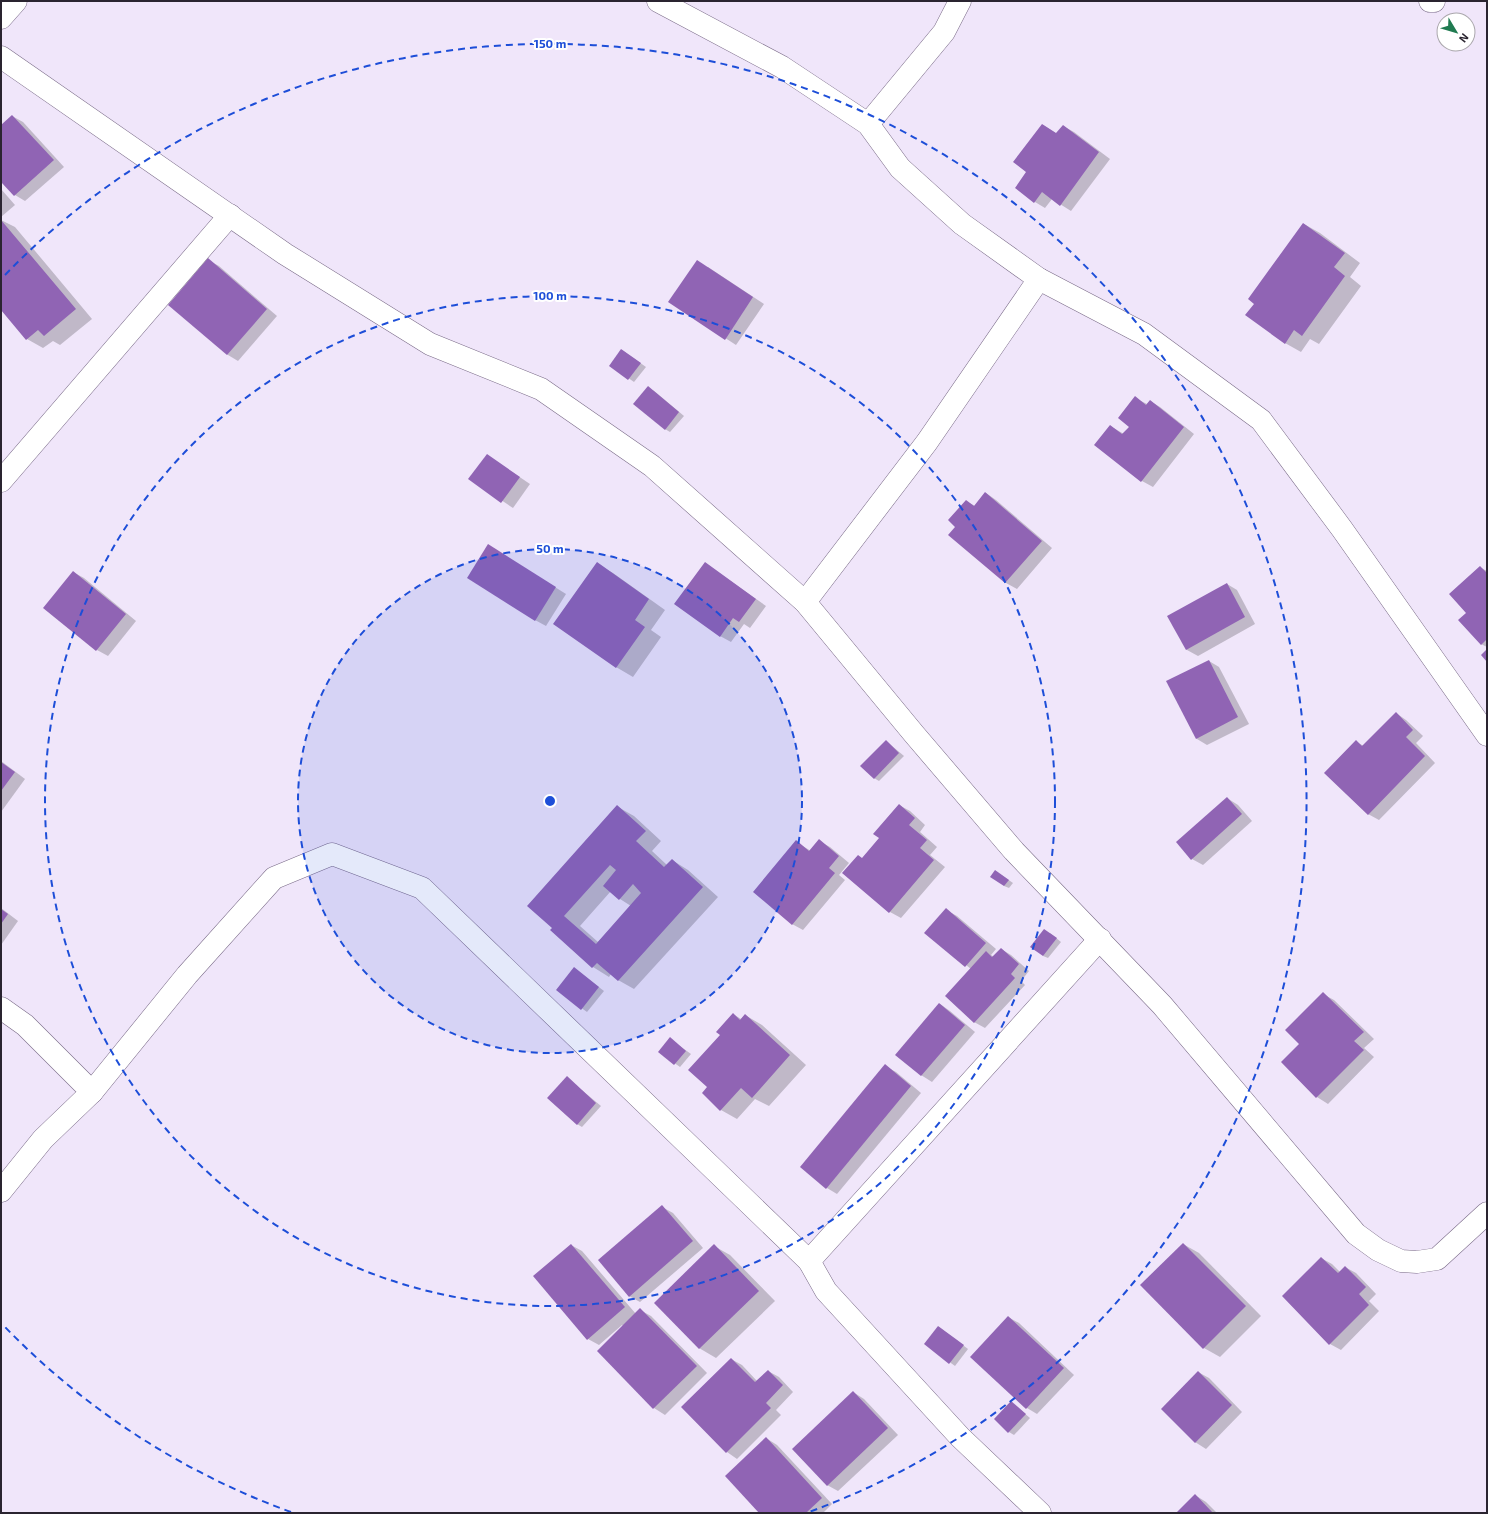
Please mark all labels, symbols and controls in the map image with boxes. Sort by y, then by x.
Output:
north arrow [1436,12,1476,52]
text: N [1457,31,1472,46]
text: 150 m [534,36,566,50]
text: 100 m [533,288,567,302]
text: 50 m [536,541,564,555]
centre of rings [543,794,557,808]

